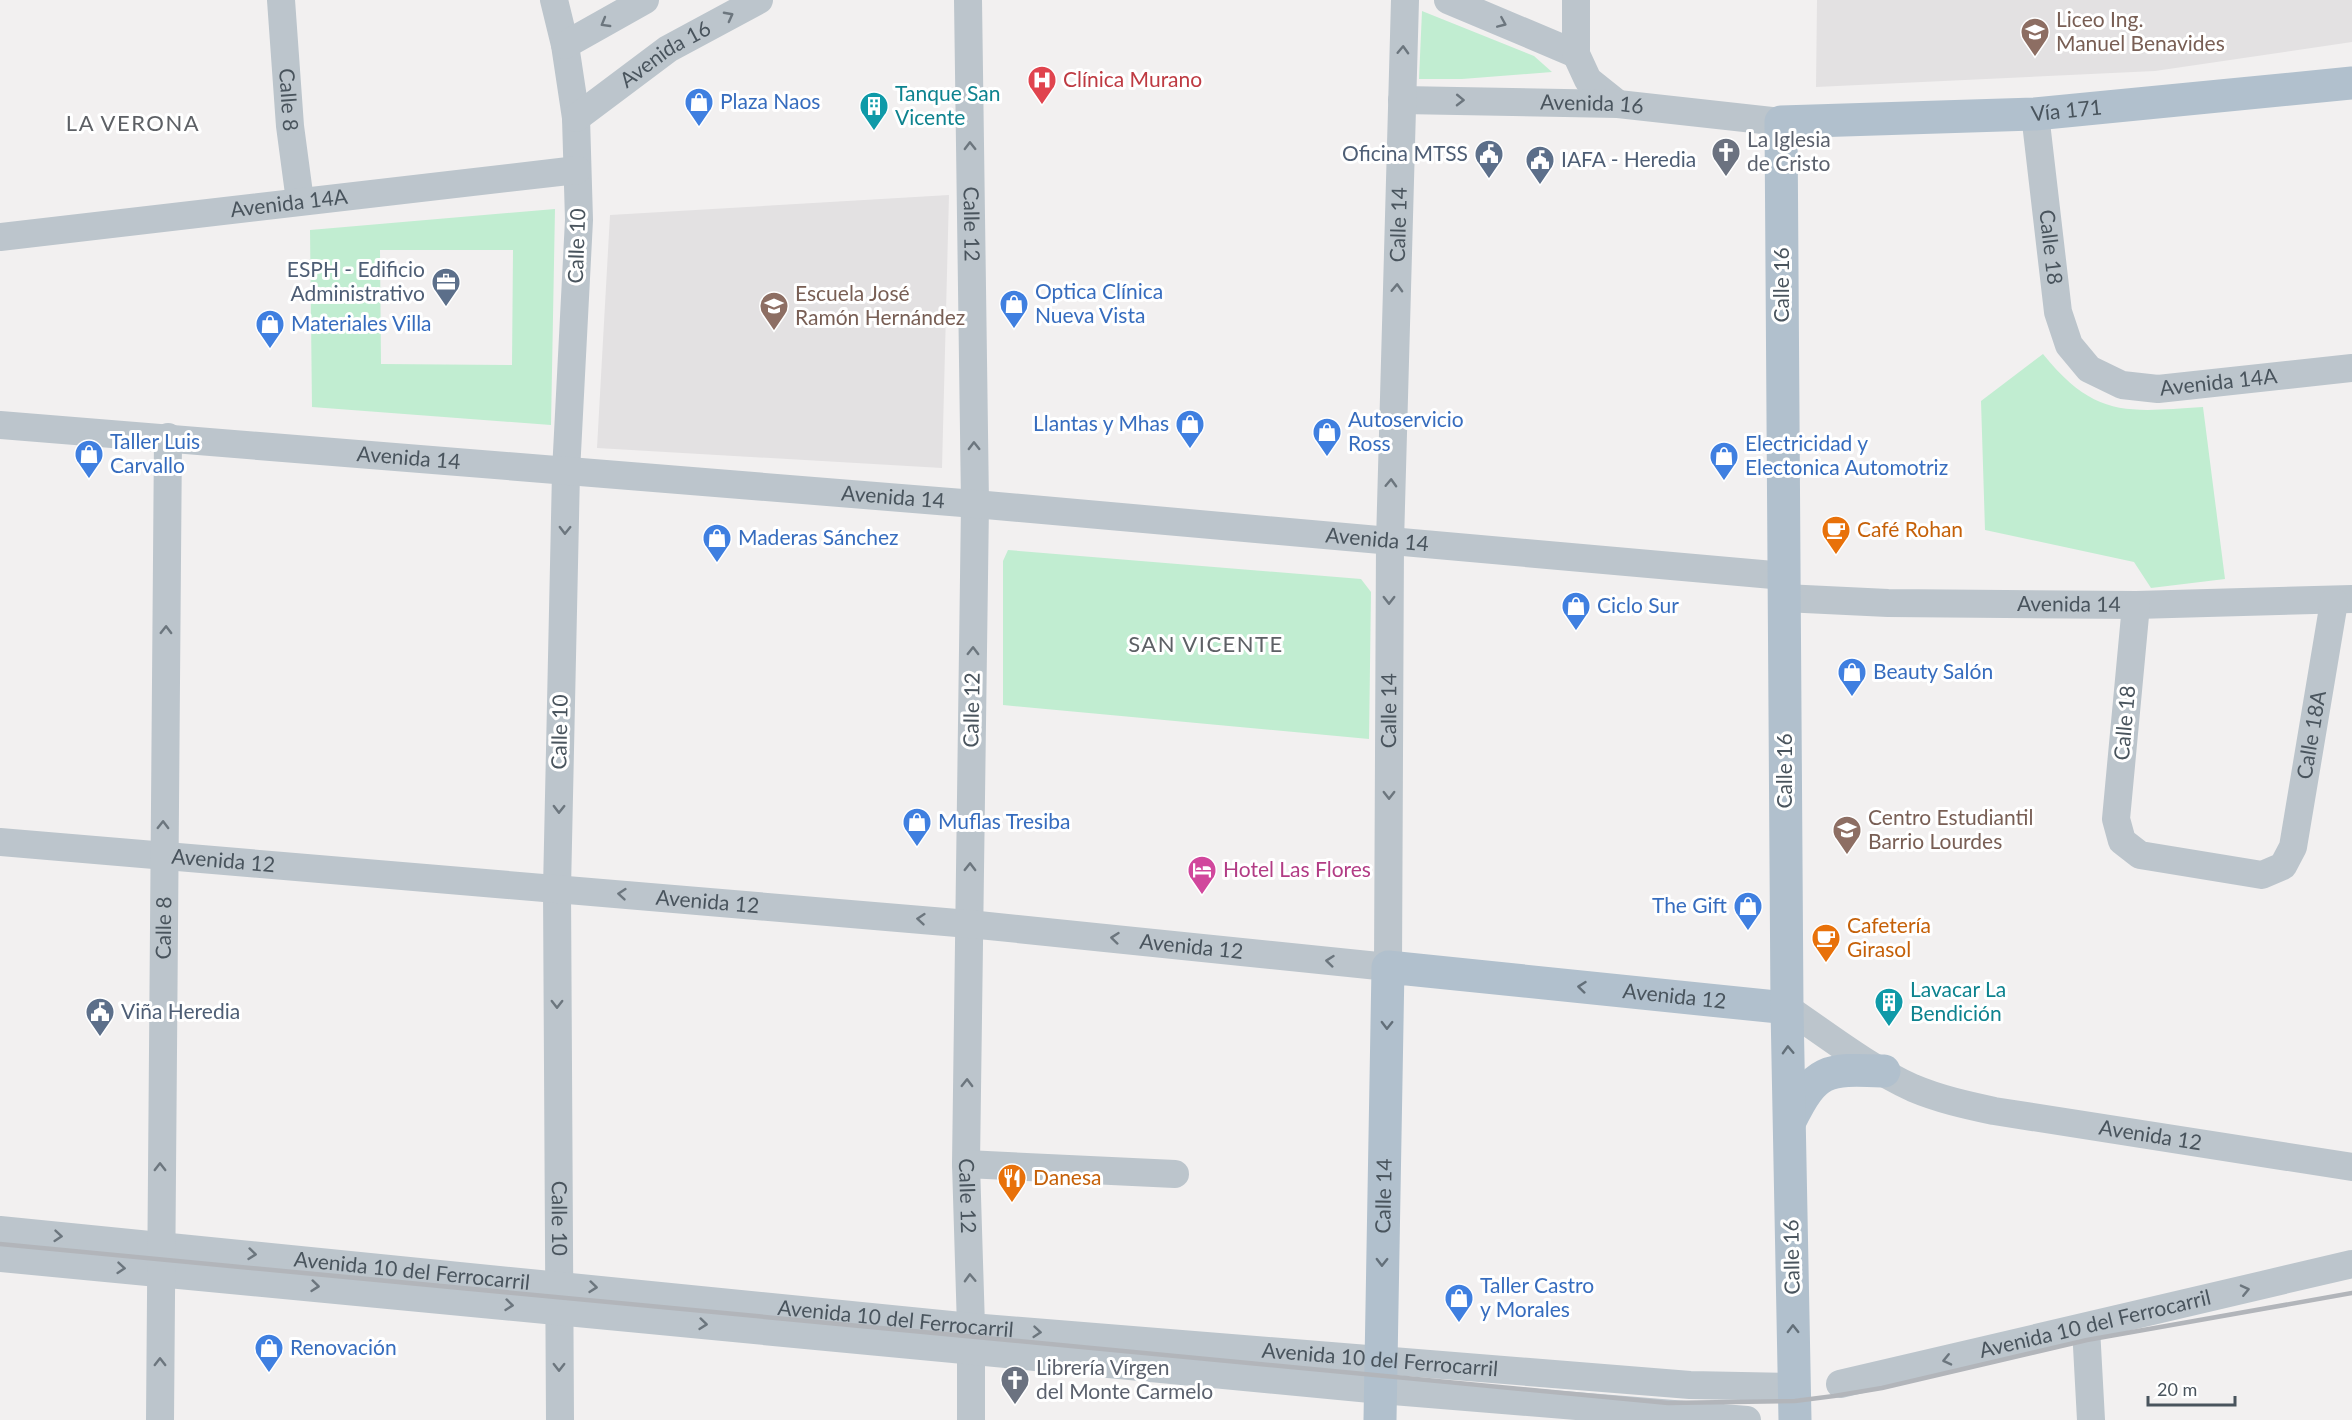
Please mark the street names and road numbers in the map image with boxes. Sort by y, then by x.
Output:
street label: Avenida 16 [614,14,714,92]
street label: Calle 8 [275,67,304,132]
street label: Avenida 16 [1540,89,1645,118]
street label: Vía 171 [2030,94,2103,125]
street label: Avenida 14A [229,183,350,221]
street label: Calle 12 [960,186,986,262]
street label: Calle 14 [1384,187,1411,263]
street label: Calle 10 [562,208,589,284]
street label: Calle 18 [2035,208,2069,286]
street label: Calle 16 [1768,247,1793,323]
street label: Avenida 14A [2158,362,2279,400]
street label: Avenida 14 [356,440,462,473]
street label: Avenida 14 [840,479,946,513]
street label: Avenida 14 [1325,521,1430,555]
street label: Avenida 14 [2017,590,2121,616]
street label: Calle 12 [957,672,984,748]
street label: Calle 14 [1375,673,1400,748]
street label: Calle 18 [2108,684,2139,761]
street label: Calle 18A [2291,688,2330,781]
street label: Calle 10 [545,694,572,770]
street label: Calle 16 [1771,733,1796,809]
street label: Avenida 12 [171,843,276,876]
street label: Avenida 12 [655,884,760,917]
street label: Calle 8 [150,896,175,960]
street label: Avenida 12 [1139,928,1244,963]
street label: Avenida 12 [1622,977,1727,1013]
street label: Avenida 12 [2097,1114,2204,1154]
street label: Calle 12 [955,1158,982,1234]
street label: Calle 14 [1369,1158,1396,1234]
street label: Calle 10 [548,1181,573,1256]
street label: Calle 16 [1777,1219,1804,1295]
street label: Avenida 10 del Ferrocarril [293,1245,531,1294]
street label: Avenida 10 del Ferrocarril [1977,1284,2213,1362]
street label: Avenida 10 del Ferrocarril [777,1294,1015,1341]
street label: Avenida 10 del Ferrocarril [1261,1336,1499,1380]

